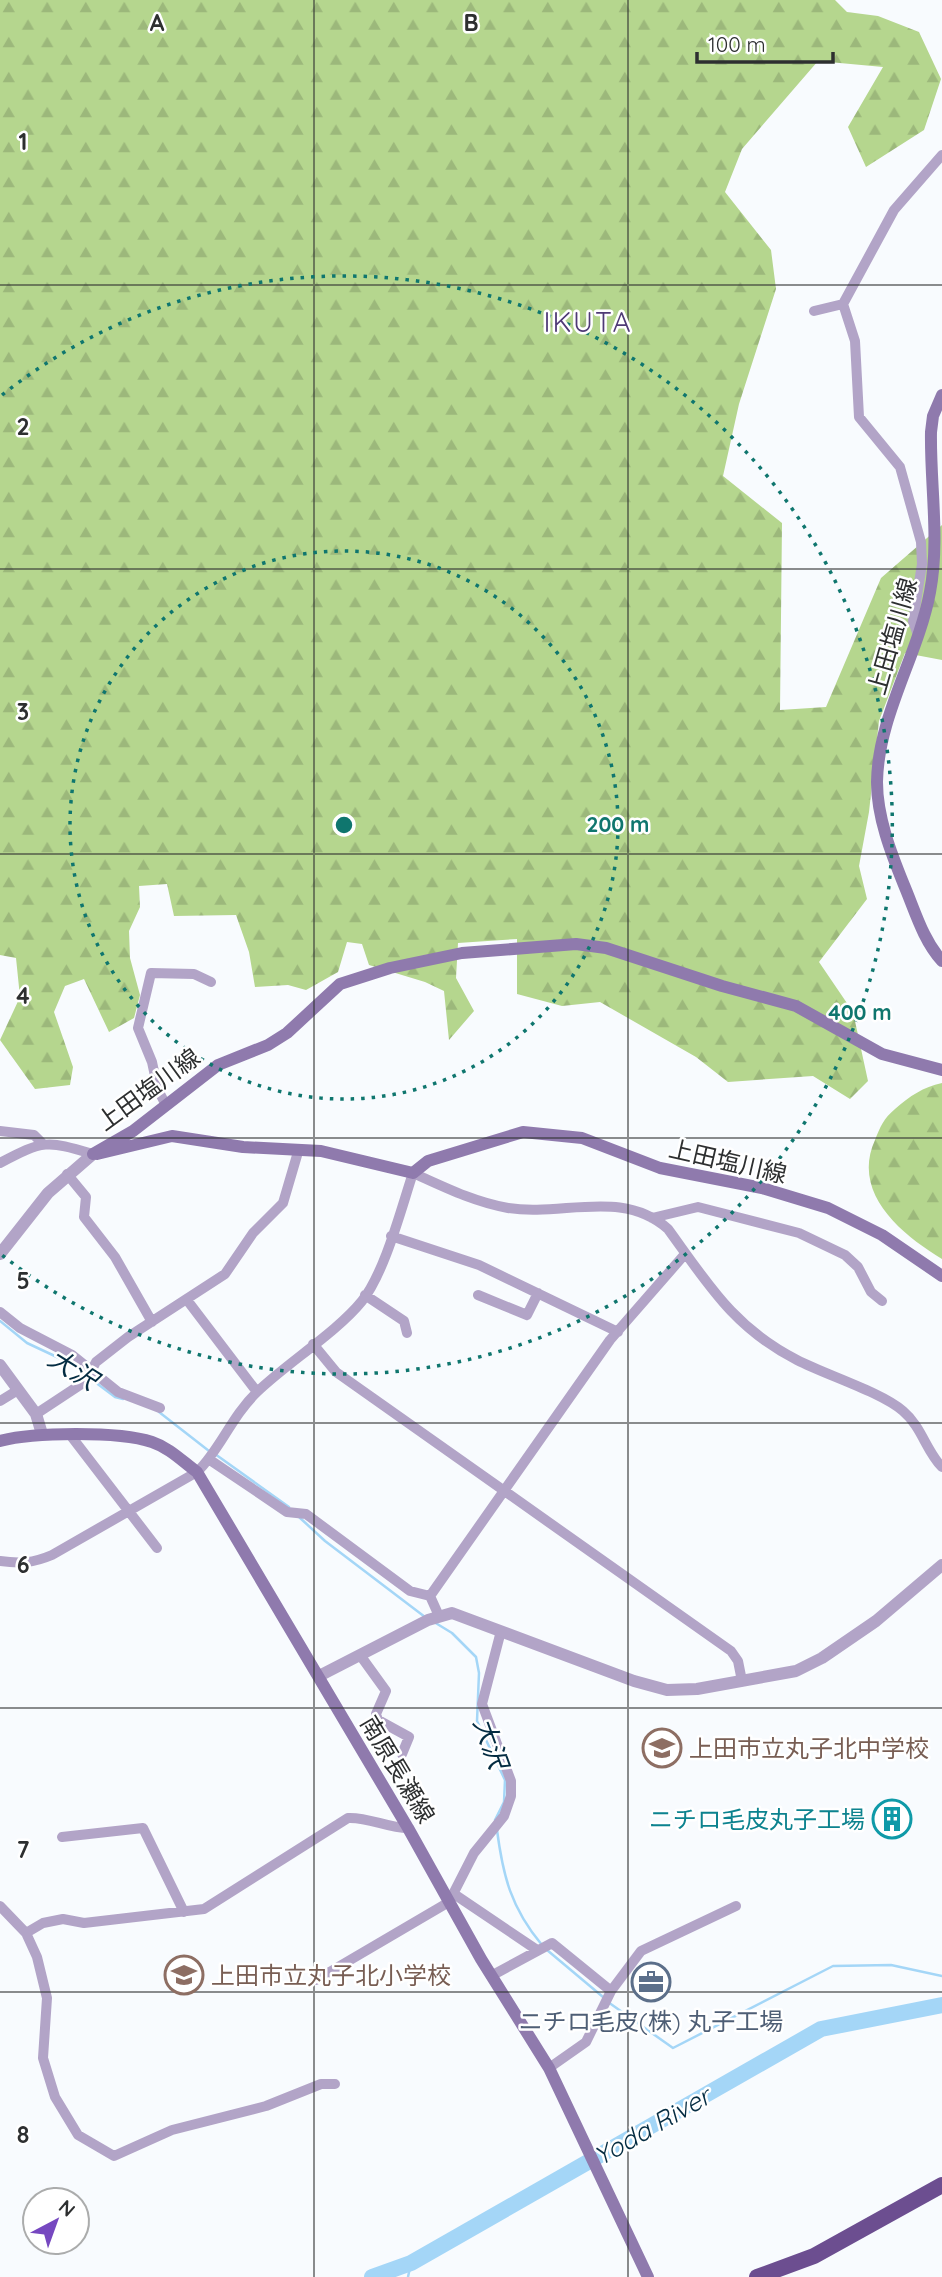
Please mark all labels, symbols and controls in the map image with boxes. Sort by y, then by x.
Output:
text: A [150,8,165,37]
text: B [463,8,479,37]
scale bar [697,21,834,65]
text: 100 m [708,31,766,57]
text: 1 [19,127,27,156]
district label: IKUTA [543,304,633,339]
text: 2 [16,412,30,441]
street label: 上田塩川線 [861,574,923,698]
text: 3 [17,697,29,726]
text: 200 m [587,811,649,837]
centre of rings [332,813,356,837]
text: 4 [16,981,30,1010]
text: 400 m [828,999,892,1025]
street label: 上田塩川線 [91,1042,205,1136]
street label: 上田塩川線 [666,1133,790,1189]
text: 5 [16,1266,30,1295]
water label: 大沢 [42,1341,106,1398]
text: 6 [17,1550,29,1579]
street label: 南原長瀬線 [354,1710,442,1828]
water label: 大沢 [467,1713,516,1776]
school or university icon: 上田市立丸子北中学校 [641,1727,683,1769]
place label: 上田市立丸子北中学校 [689,1733,929,1763]
building icon: ニチロ毛皮丸子工場 [871,1798,913,1840]
place label: ニチロ毛皮丸子工場 [649,1804,865,1834]
text: 7 [17,1835,30,1864]
school or university icon: 上田市立丸子北小学校 [163,1954,205,1996]
place label: 上田市立丸子北小学校 [211,1960,451,1990]
office icon: ニチロ毛皮(株) 丸子工場 [630,1961,672,2003]
place label: ニチロ毛皮(株) 丸子工場 [519,2006,783,2036]
water label: Yoda River [588,2078,719,2173]
text: 8 [17,2120,29,2149]
north arrow [21,2186,91,2256]
text: N [54,2195,80,2222]

